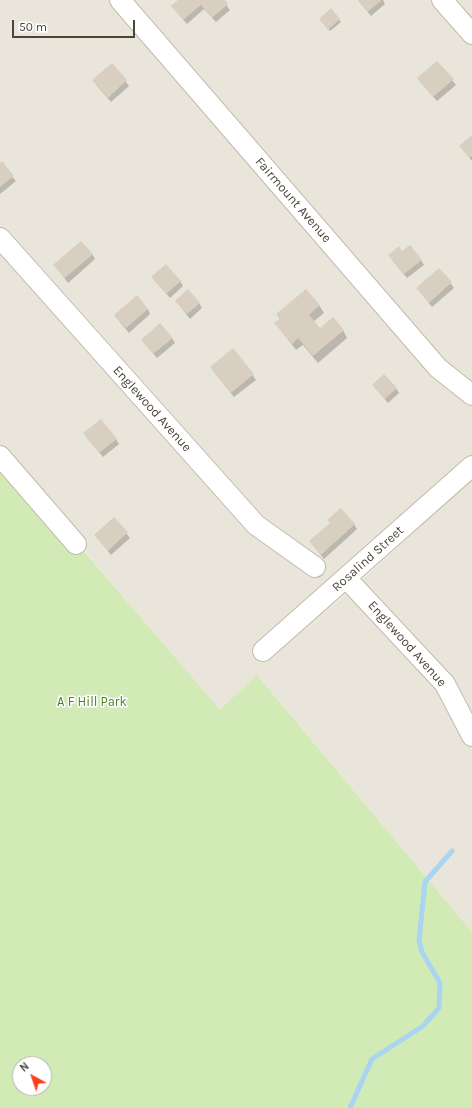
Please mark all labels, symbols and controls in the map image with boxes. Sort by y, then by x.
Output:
scale bar [14,12,137,38]
text: 50 m [19,20,47,34]
street label: Fairmount Avenue [252,154,334,246]
street label: Englewood Avenue [109,363,195,455]
street label: Rosalind Street [329,523,407,595]
street label: Englewood Avenue [364,598,450,690]
park label: A F Hill Park [57,694,127,710]
north arrow [12,1056,52,1096]
text: N [17,1060,32,1075]

